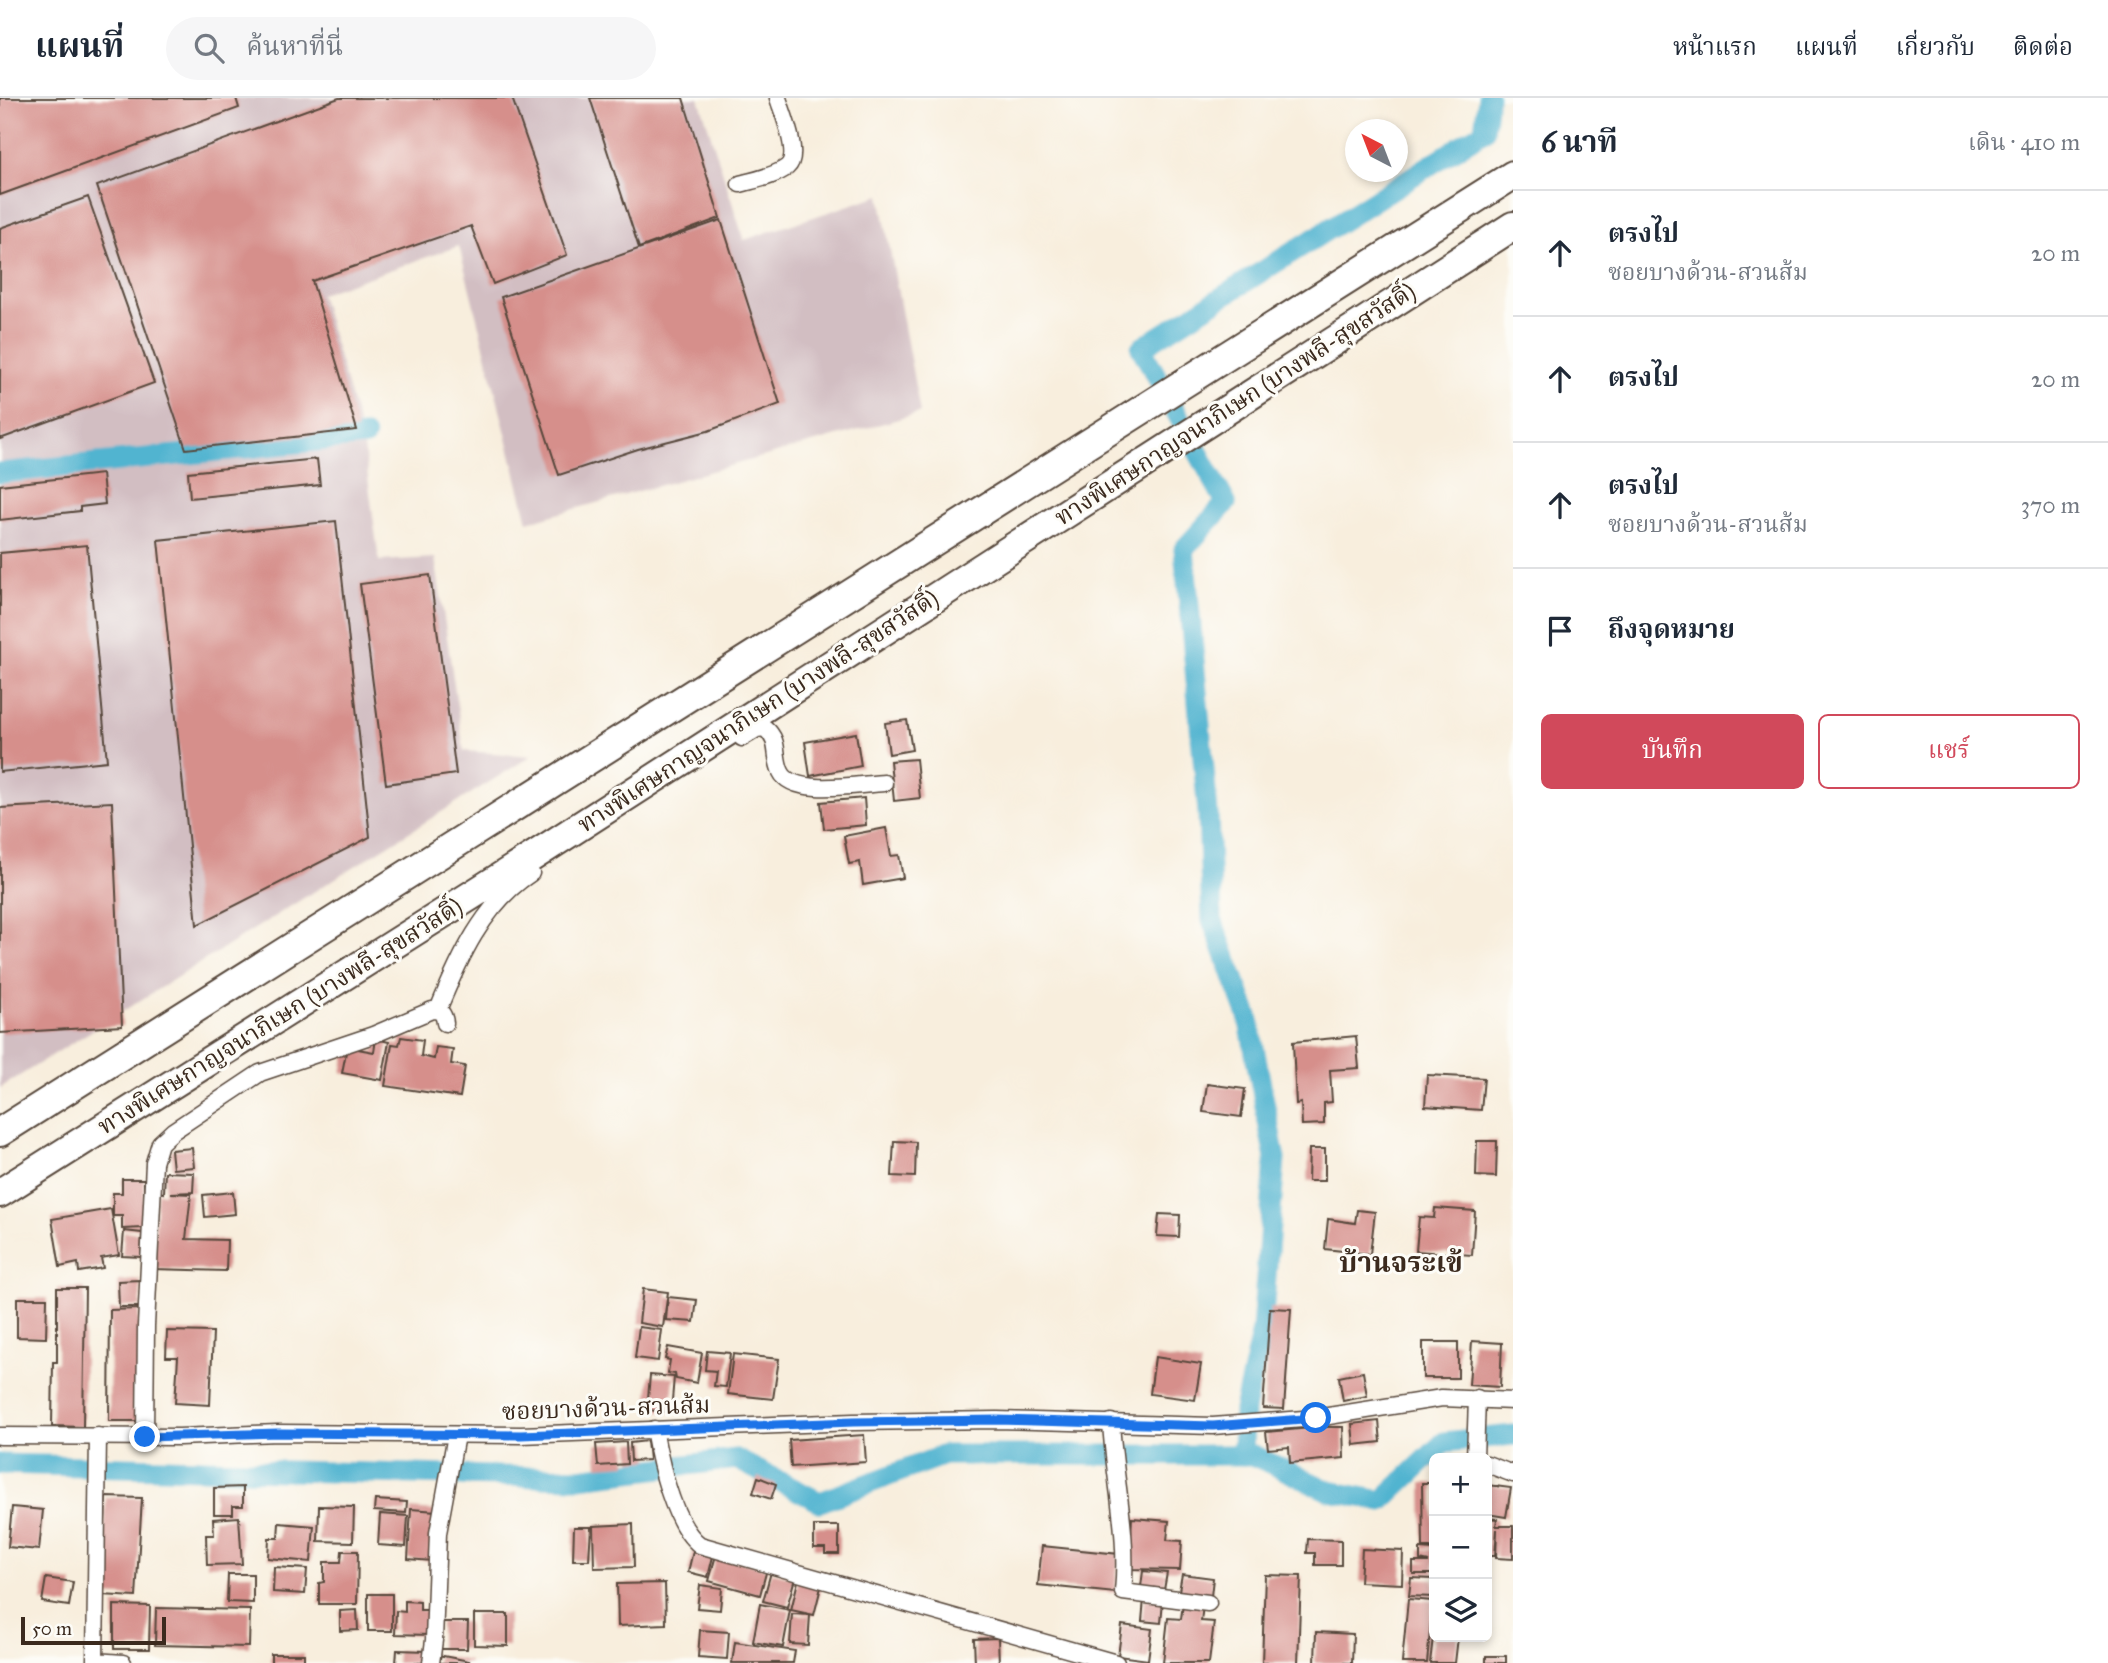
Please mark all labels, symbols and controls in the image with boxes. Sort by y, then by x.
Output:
search box [166,17,656,80]
text: แผนที่ [35,26,124,66]
icon: search [190,29,228,67]
text: ค้นหาที่นี่ [246,30,343,62]
text: หน้าแรก [1673,32,1757,62]
text: แผนที่ [1795,32,1858,62]
text: เกี่ยวกับ [1896,32,1975,62]
text: ติดต่อ [2013,32,2073,62]
north arrow [1345,119,1408,182]
text: 6 นาที [1541,124,1618,160]
text: เดิน · 410 m [1968,128,2080,156]
text: ตรงไป [1608,217,1679,249]
icon: ahead [1541,234,1579,272]
text: 20 m [2031,239,2080,267]
text: ซอยบางด้วน-สวนส้ม [1608,258,1808,286]
street label: ทางพิเศษกาญจนาภิเษก (บางพลี-สุขสวัสดิ์) [1048,274,1421,532]
icon: ahead [1541,360,1579,398]
text: ตรงไป [1608,361,1679,393]
text: 20 m [2031,365,2080,393]
text: ตรงไป [1608,469,1679,501]
icon: ahead [1541,486,1579,524]
text: 370 m [2021,491,2080,519]
text: ซอยบางด้วน-สวนส้ม [1608,510,1808,538]
street label: ทางพิเศษกาญจนาภิเษก (บางพลี-สุขสวัสดิ์) [571,581,944,839]
icon: arrive [1541,612,1579,650]
text: ถึงจุดหมาย [1608,613,1735,645]
button: บันทึก [1541,714,1804,789]
button: แชร์ [1818,714,2080,789]
street label: ทางพิเศษกาญจนาภิเษก (บางพลี-สุขสวัสดิ์) [91,889,468,1141]
district label: บ้านจระเข้ [1339,1245,1463,1280]
street label: ซอยบางด้วน-สวนส้ม [501,1389,711,1427]
route start [1300,1402,1331,1433]
route end [129,1421,160,1452]
map controls [1429,1453,1492,1642]
button: + [1429,1453,1492,1516]
button: − [1429,1516,1492,1579]
button: layers [1429,1579,1492,1642]
scale bar [21,1614,166,1646]
text: 50 m [32,1617,72,1640]

